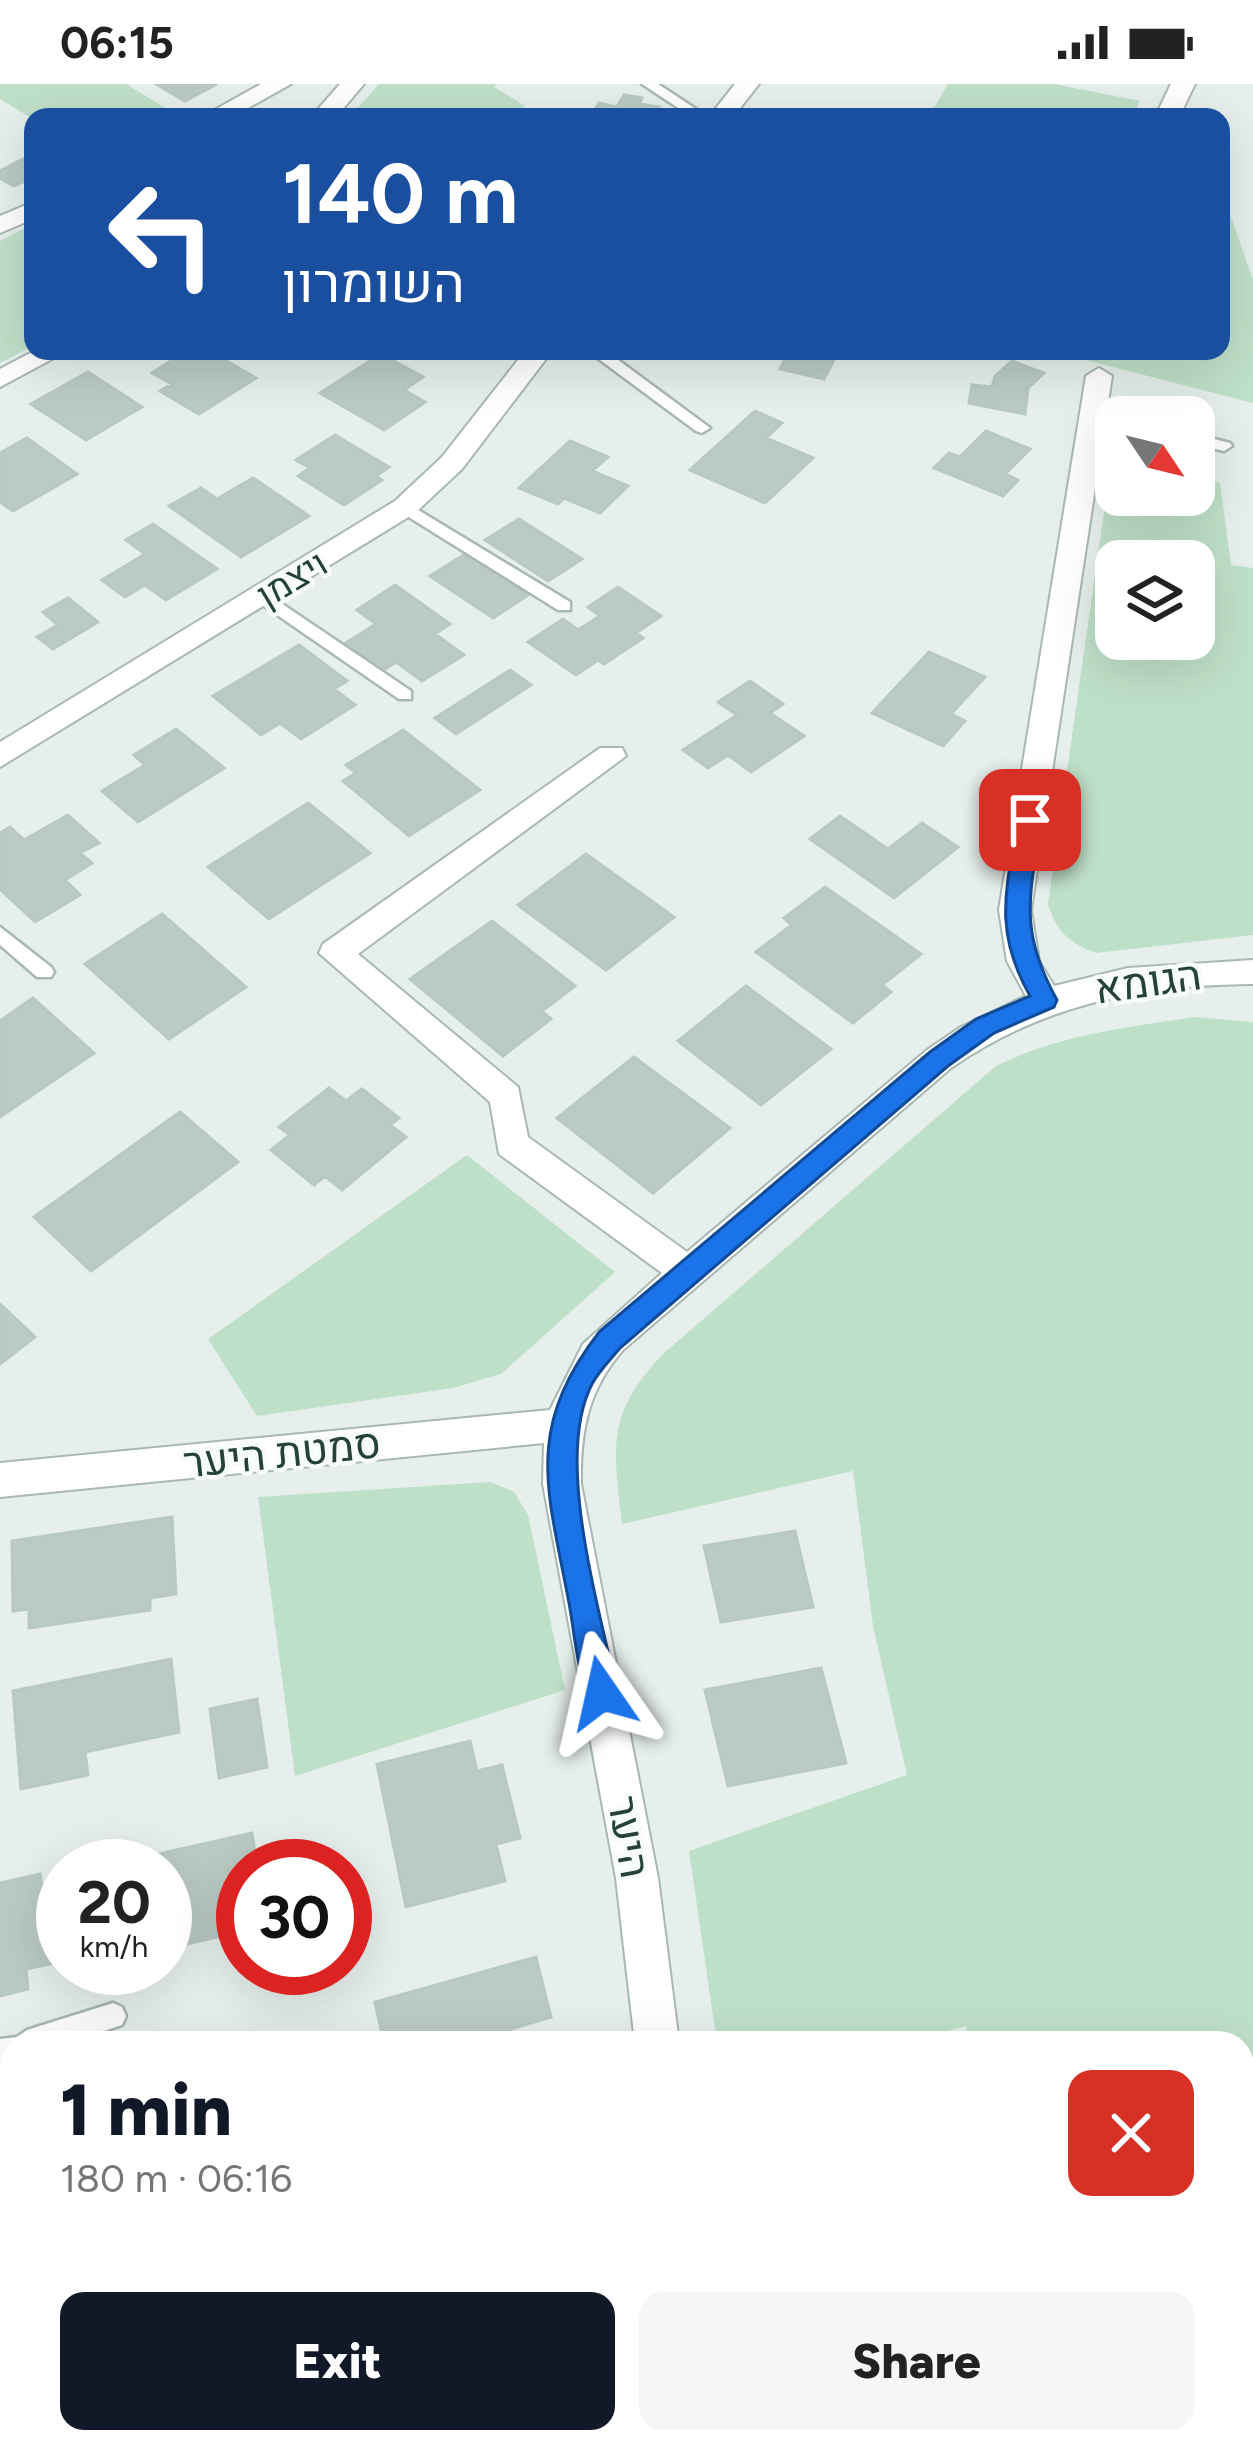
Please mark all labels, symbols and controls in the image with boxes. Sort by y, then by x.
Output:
text: 06:15 [60,15,174,69]
text: 140 m [282,143,518,244]
icon: left [84,156,240,312]
text: השומרון [282,251,465,316]
north arrow [1095,396,1215,516]
map controls [1095,396,1215,660]
button: layers [1095,540,1215,660]
street label: ויצמן [249,541,335,617]
pin [979,769,1081,871]
icon: arrive [997,787,1063,853]
street label: הגומא [1092,949,1204,1015]
street label: סמטת היער [181,1417,383,1489]
position arrow [539,1630,665,1756]
street label: היער [597,1792,661,1882]
speed limit sign: 30 [216,1839,372,1995]
text: 20 [77,1866,151,1938]
text: km/h [80,1928,148,1965]
text: 1 min [60,2067,232,2153]
button: close [1068,2070,1194,2196]
text: 180 m · 06:16 [60,2155,292,2202]
button: Exit [60,2292,615,2430]
button: Share [639,2292,1194,2430]

